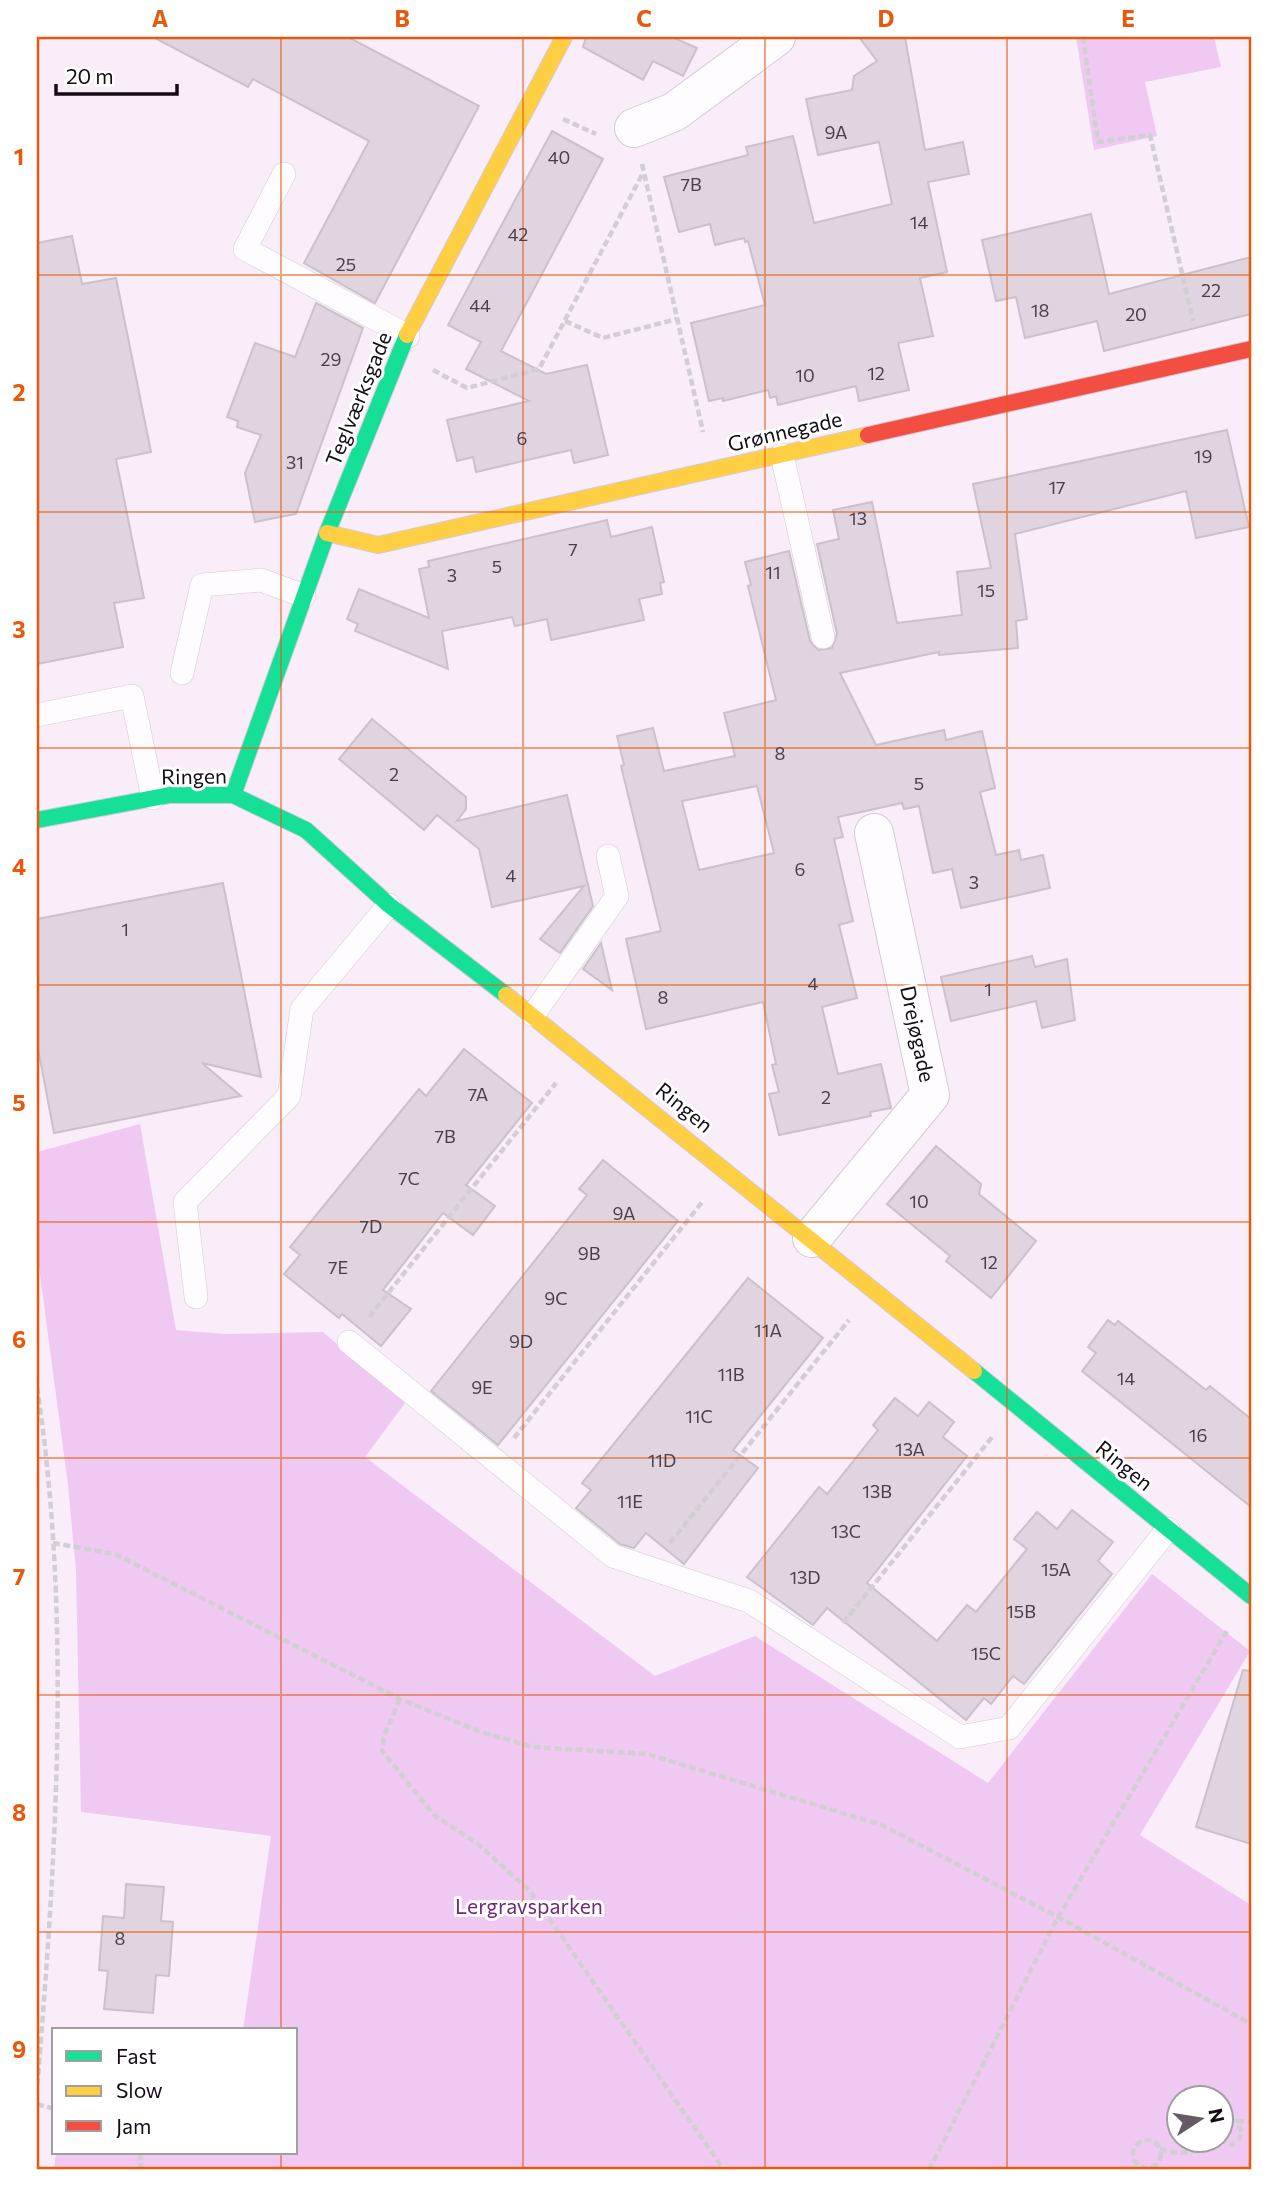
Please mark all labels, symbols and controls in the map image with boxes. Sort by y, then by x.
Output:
text: A [152,4,169,32]
text: B [394,4,410,32]
text: C [636,4,652,32]
text: D [878,4,895,32]
text: E [1121,4,1135,32]
scale bar [56,52,177,96]
text: 20 m [66,63,114,88]
house number: 9A [825,121,847,143]
text: 1 [14,142,24,170]
house number: 40 [548,146,570,168]
house number: 7B [680,173,702,195]
house number: 14 [910,211,928,233]
house number: 42 [508,223,528,245]
house number: 25 [336,253,356,275]
house number: 22 [1201,279,1221,301]
house number: 44 [469,294,491,316]
house number: 18 [1031,299,1049,321]
house number: 20 [1125,303,1147,325]
street label: Teglværksgade [319,328,396,469]
house number: 29 [321,348,341,370]
house number: 12 [867,362,885,384]
house number: 10 [795,364,815,386]
text: 2 [12,378,26,406]
street label: Grønnegade [725,405,844,456]
house number: 6 [517,427,527,449]
house number: 19 [1194,445,1212,467]
house number: 31 [286,451,304,473]
house number: 17 [1048,476,1066,498]
house number: 13 [849,507,867,529]
house number: 7 [568,538,578,560]
house number: 5 [492,555,502,577]
house number: 11 [765,561,781,583]
house number: 3 [447,564,457,586]
house number: 15 [977,579,995,601]
text: 3 [12,615,26,643]
house number: 8 [775,742,786,764]
street label: Ringen [161,762,227,789]
house number: 2 [389,763,399,785]
house number: 5 [914,772,924,794]
text: 4 [12,852,26,880]
house number: 6 [795,858,805,880]
house number: 4 [506,864,517,886]
house number: 3 [969,871,979,893]
house number: 1 [121,918,129,940]
house number: 4 [808,972,819,994]
house number: 1 [984,978,992,1000]
street label: Drejøgade [896,983,941,1084]
house number: 8 [658,986,669,1008]
street label: Ringen [652,1076,718,1137]
house number: 7A [468,1083,488,1105]
house number: 2 [821,1086,831,1108]
text: 5 [12,1088,26,1116]
house number: 7B [434,1125,456,1147]
house number: 7C [398,1167,420,1189]
house number: 10 [909,1190,929,1212]
house number: 9A [613,1202,635,1224]
house number: 7D [360,1215,382,1237]
house number: 9B [578,1242,600,1264]
house number: 12 [980,1251,998,1273]
house number: 7E [328,1256,348,1278]
house number: 9C [544,1287,568,1309]
house number: 11A [754,1319,782,1341]
text: 6 [12,1325,26,1353]
house number: 9D [509,1330,533,1352]
house number: 11B [717,1363,745,1385]
house number: 14 [1117,1367,1135,1389]
house number: 9E [471,1376,493,1398]
house number: 11C [685,1405,713,1427]
house number: 16 [1189,1424,1207,1446]
street label: Ringen [1092,1434,1158,1495]
house number: 13A [895,1438,925,1460]
house number: 11D [648,1449,676,1471]
house number: 13B [862,1480,892,1502]
house number: 11E [617,1490,643,1512]
house number: 13C [831,1520,861,1542]
house number: 15A [1041,1558,1071,1580]
text: 7 [13,1562,25,1590]
house number: 13D [789,1566,821,1588]
house number: 15B [1006,1600,1036,1622]
house number: 15C [971,1642,1001,1664]
text: 8 [12,1798,26,1826]
park label: Lergravsparken [455,1893,603,1918]
house number: 8 [115,1927,126,1949]
legend [52,2028,298,2154]
text: 9 [12,2035,26,2063]
text: Fast [116,2043,157,2068]
text: Slow [116,2077,163,2102]
north arrow [1166,2084,1236,2154]
text: N [1204,2106,1230,2125]
text: Jam [116,2113,151,2138]

